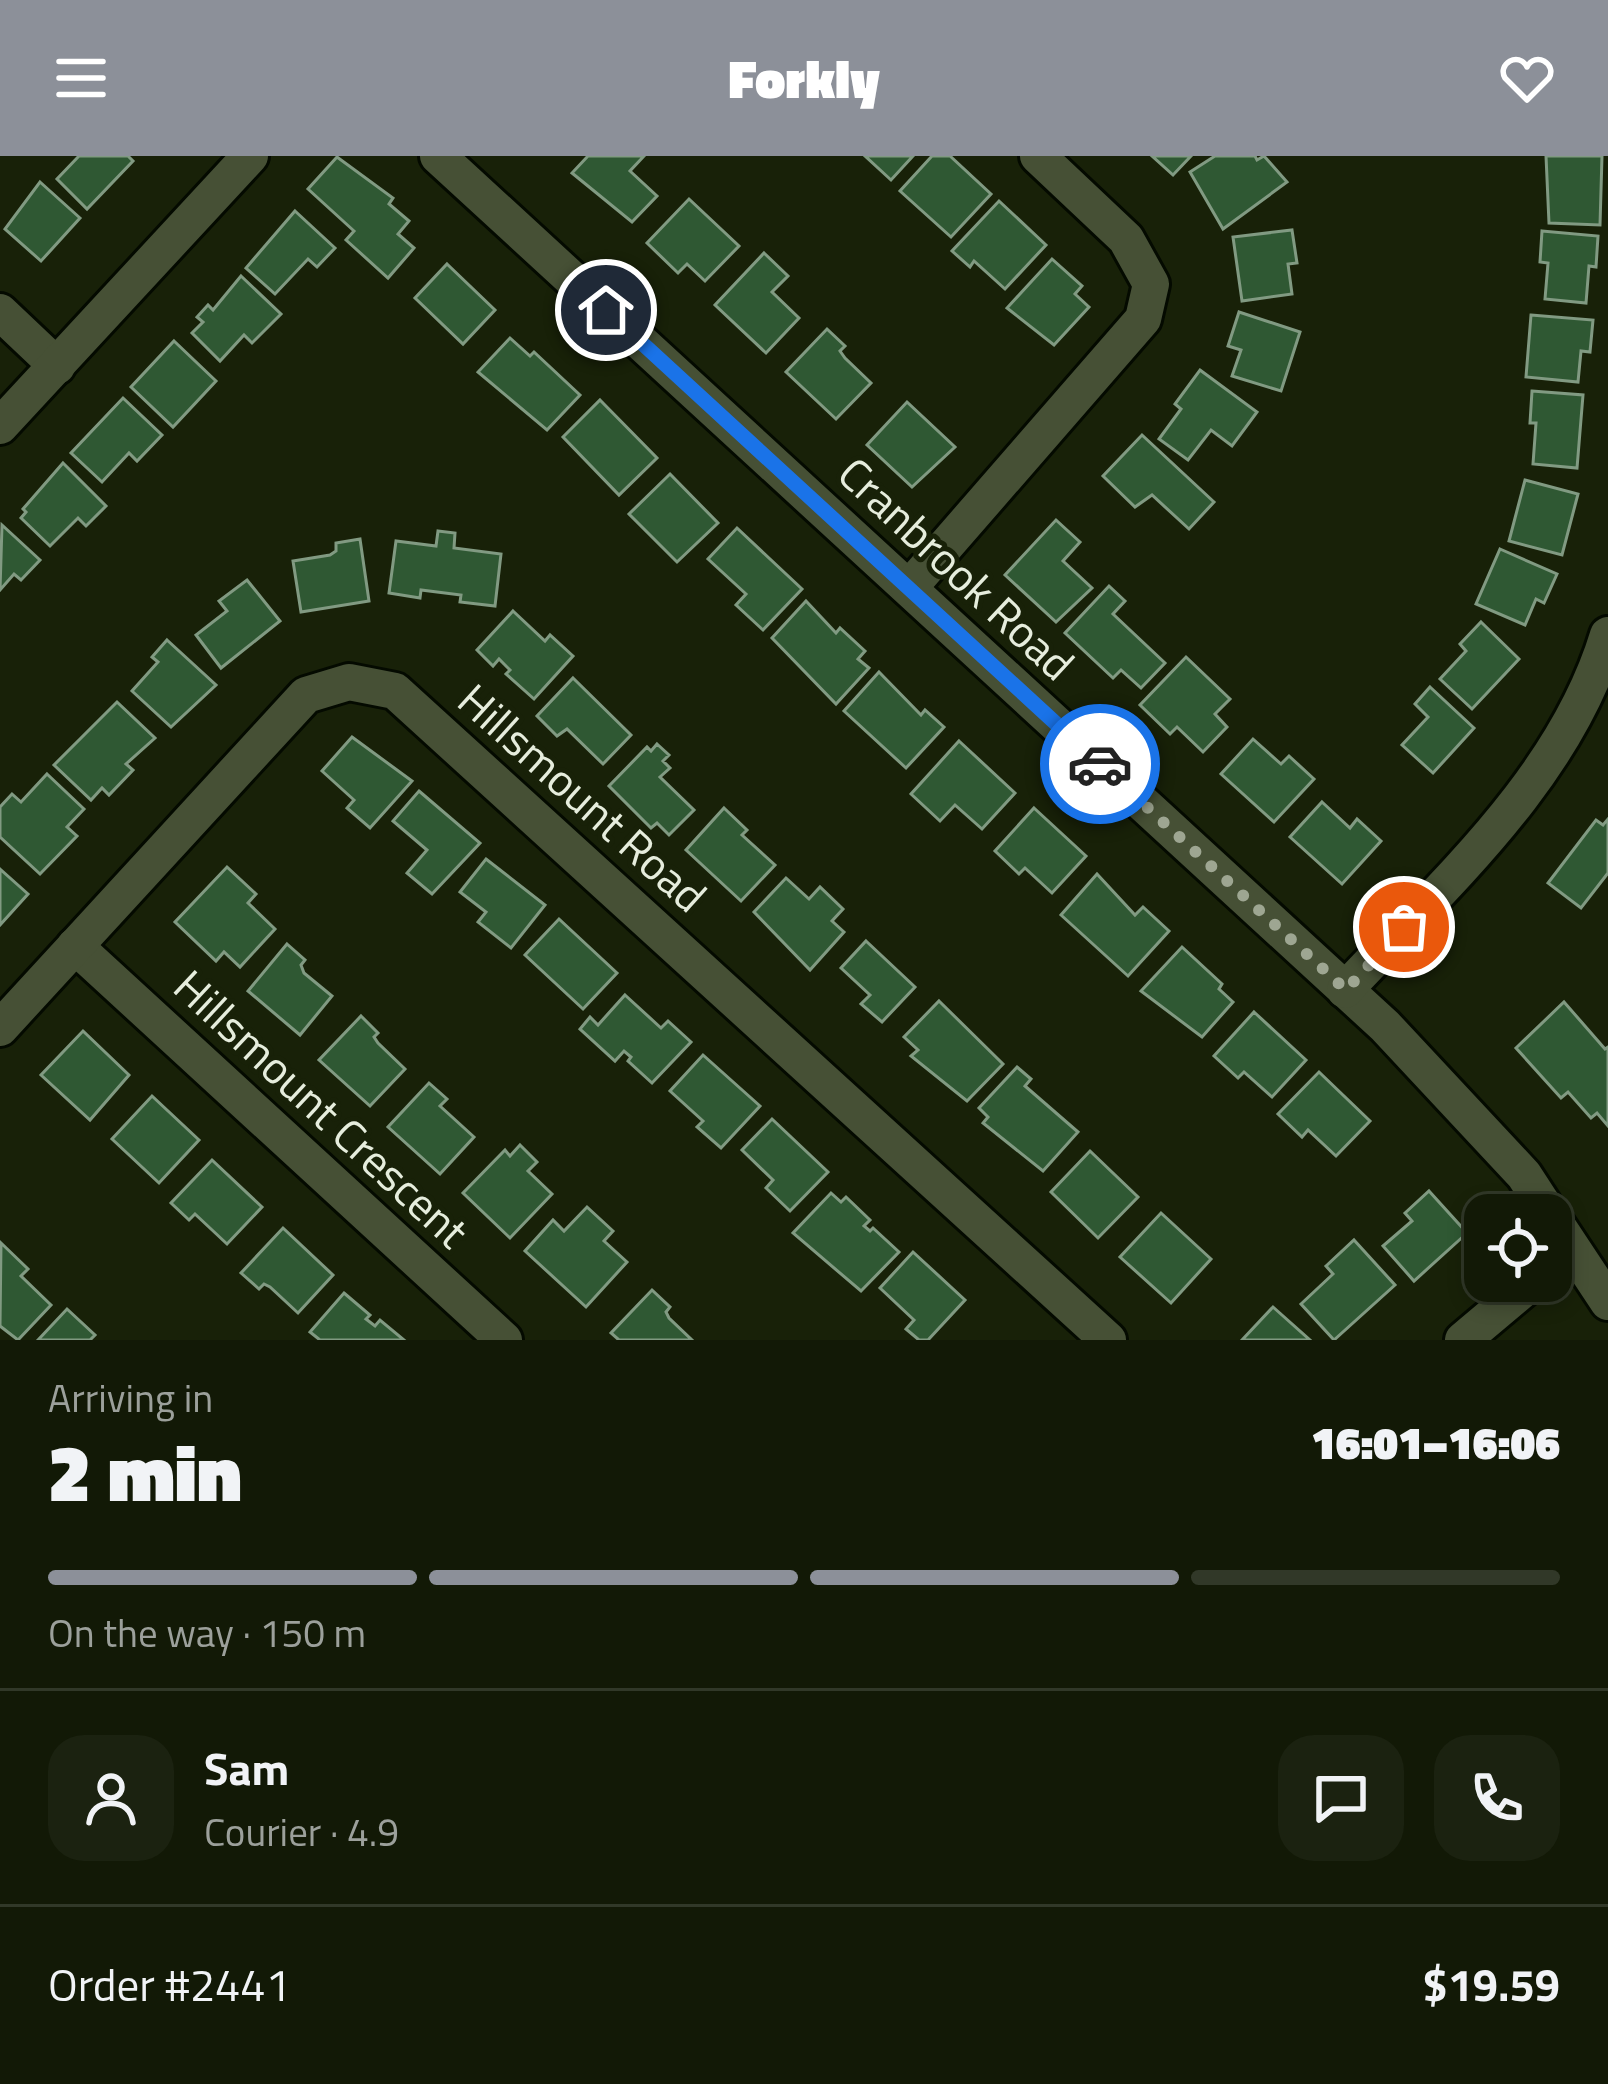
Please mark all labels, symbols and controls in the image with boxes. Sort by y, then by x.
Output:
text: Forkly [728,37,880,119]
icon: menu [48,45,114,111]
icon: heart [1494,45,1560,111]
pin [555,259,657,361]
icon: home [573,277,639,343]
street label: Cranbrook Road [823,440,1091,696]
street label: Hillsmount Road [443,667,723,927]
courier [1040,704,1160,824]
icon: car [1067,731,1133,797]
pin [1353,876,1455,978]
icon: bag [1371,894,1437,960]
street label: Hillsmount Crescent [159,953,485,1263]
map controls [1464,1194,1572,1302]
button: locate [1464,1194,1572,1302]
text: Arriving in [48,1368,213,1427]
text: 16:01–16:06 [1311,1408,1560,1476]
text: 2 min [48,1413,242,1531]
text: On the way · 150 m [48,1603,366,1662]
text: Sam [204,1734,289,1802]
button: person [48,1735,174,1861]
button: chat [1278,1735,1404,1861]
button: phone [1434,1735,1560,1861]
text: Courier · 4.9 [204,1802,399,1861]
text: Order #2441 [48,1950,291,2018]
text: $19.59 [1422,1950,1560,2018]

